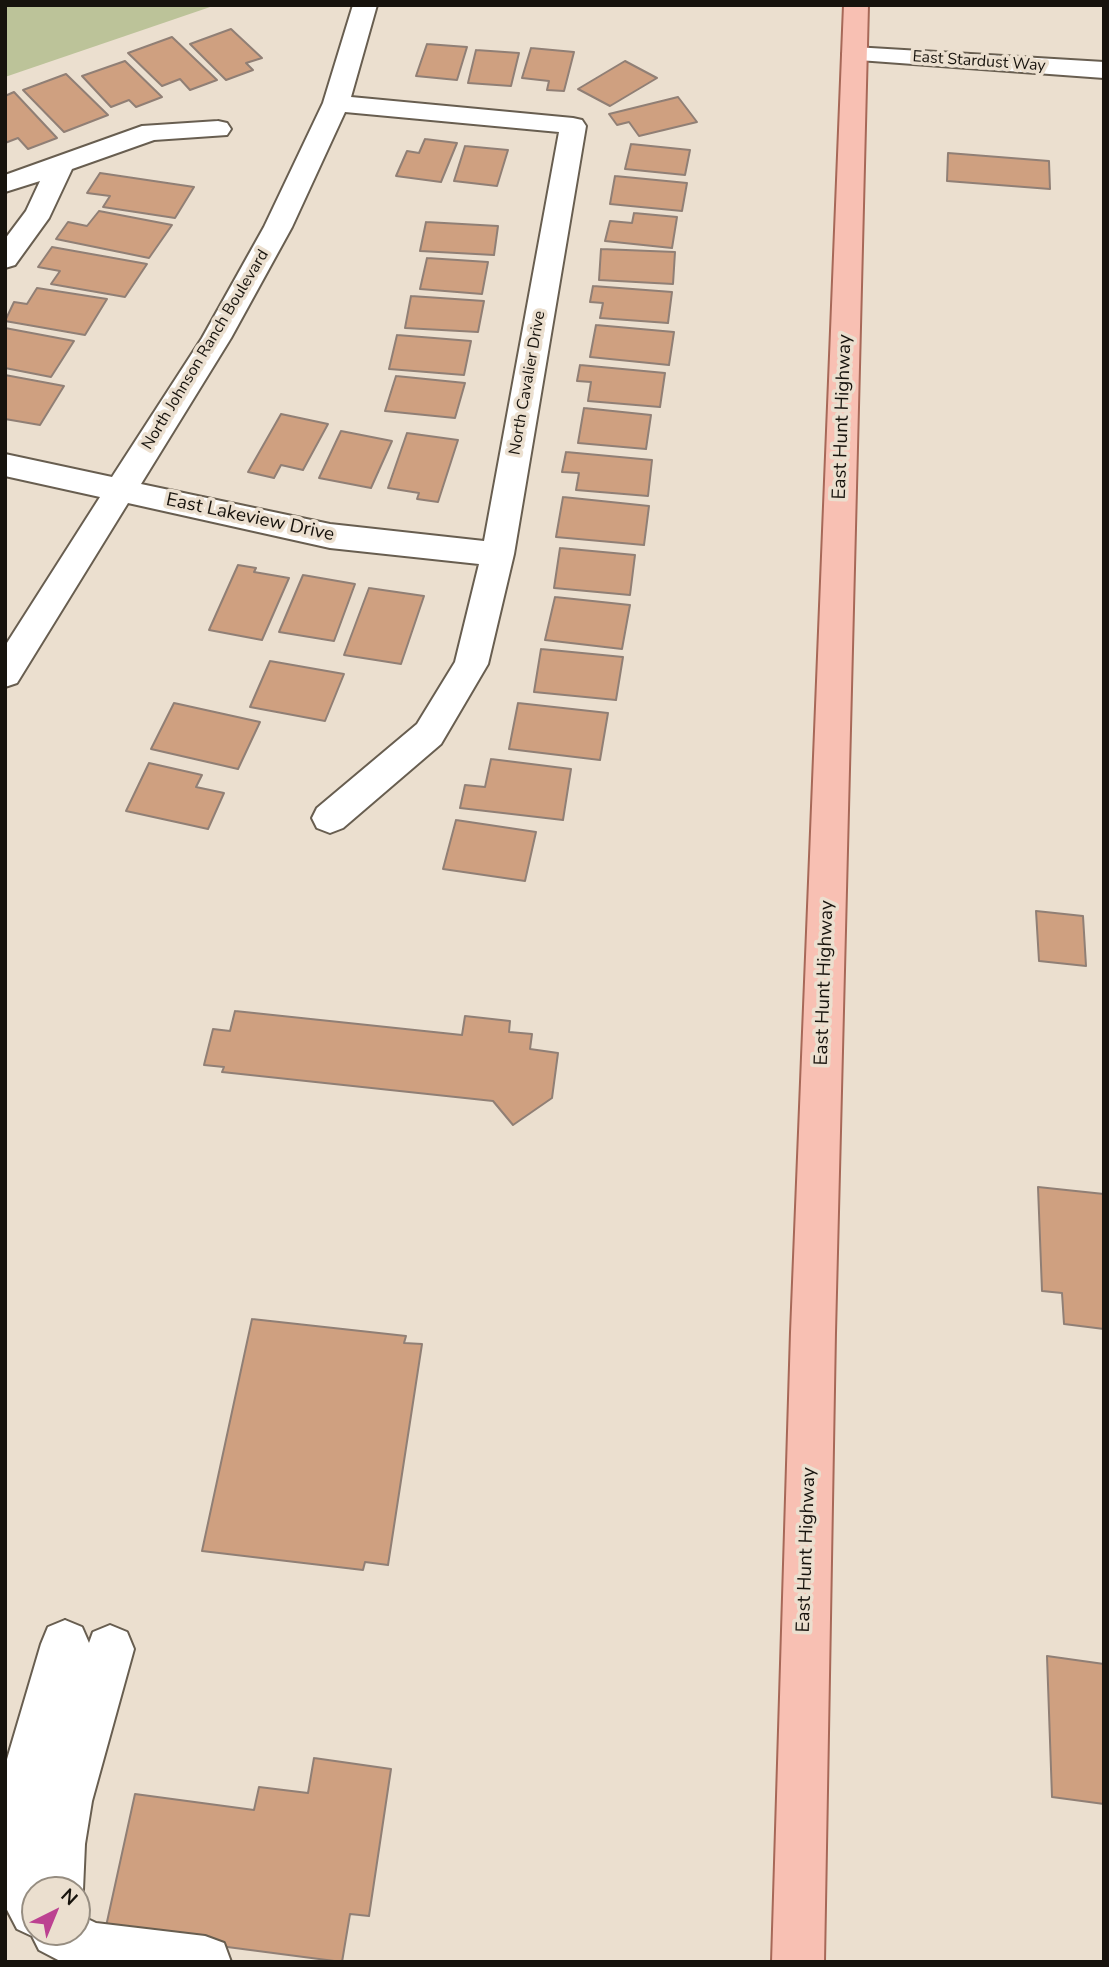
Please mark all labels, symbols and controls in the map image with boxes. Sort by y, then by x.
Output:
street label: East Stardust Way [912,48,1046,76]
street label: North Johnson Ranch Boulevard [139,247,273,453]
street label: North Cavalier Drive [506,309,550,457]
street label: East Hunt Highway [829,334,857,500]
street label: East Lakeview Drive [164,489,336,547]
street label: East Hunt Highway [811,900,839,1066]
street label: East Hunt Highway [793,1467,821,1633]
north arrow [21,1876,91,1946]
text: N [55,1883,83,1911]

